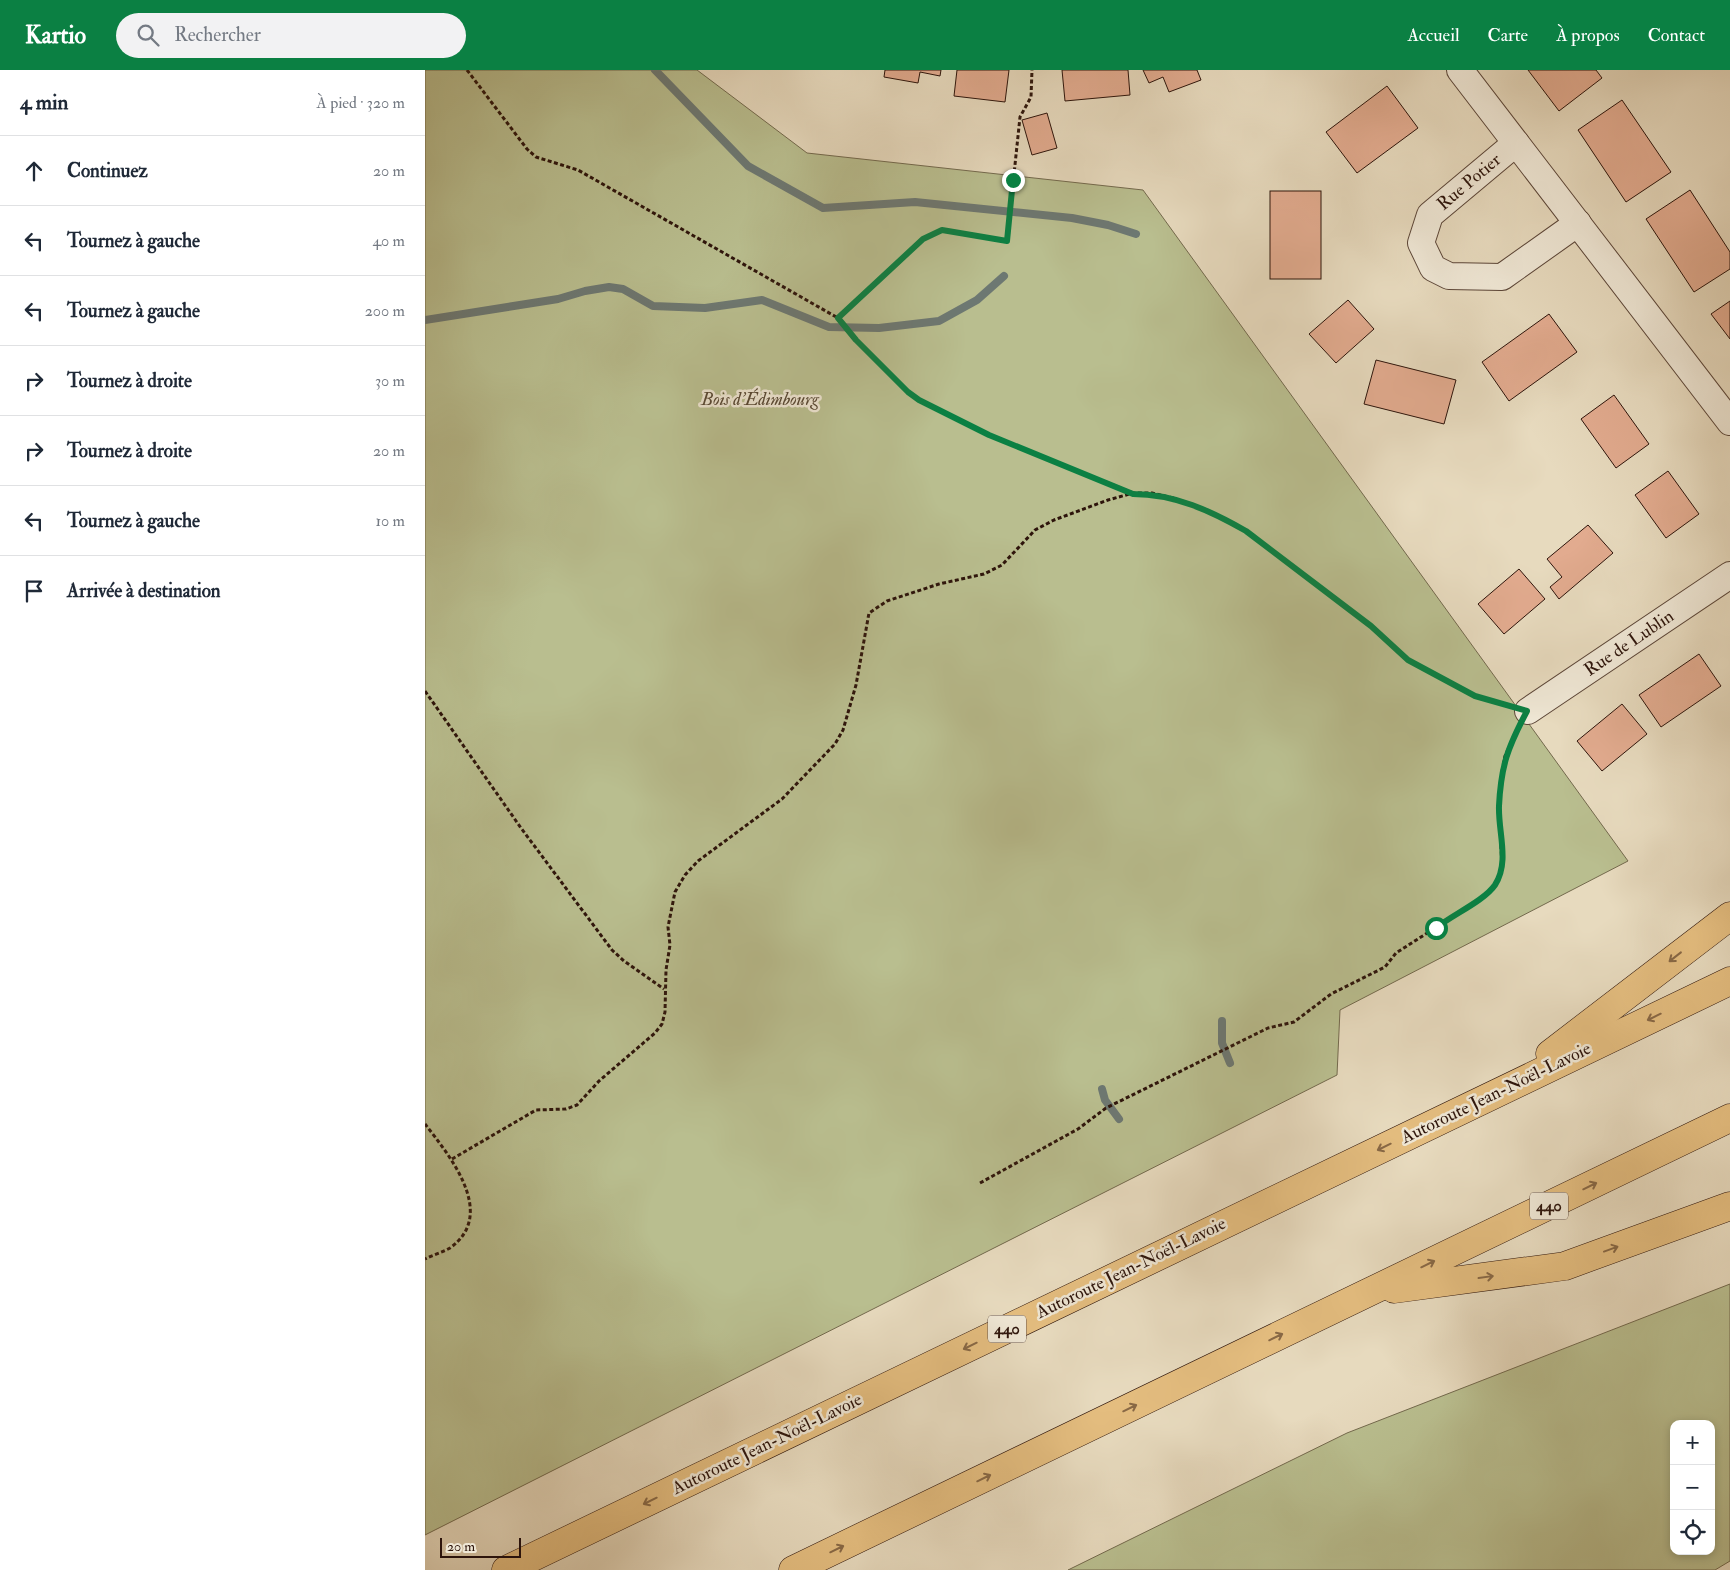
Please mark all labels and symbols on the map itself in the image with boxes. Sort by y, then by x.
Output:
street label: Rue Potier [1432,148,1506,215]
route end [1002,169,1025,192]
park label: Bois d'Édimbourg [700,388,820,411]
street label: Rue de Lublin [1580,605,1678,681]
route start [1425,917,1448,940]
one-way arrow [1669,951,1682,962]
one-way arrow [1647,1012,1662,1022]
street label: Autoroute Jean-Noël-Lavoie [1396,1037,1595,1149]
one-way arrow [1377,1142,1392,1152]
one-way arrow [1582,1181,1597,1190]
road number: 440 [1530,1192,1568,1220]
street label: Autoroute Jean-Noël-Lavoie [1031,1212,1230,1324]
one-way arrow [1603,1244,1618,1253]
one-way arrow [1420,1259,1435,1269]
one-way arrow [1477,1271,1493,1281]
road number: 440 [988,1316,1026,1342]
one-way arrow [1268,1332,1283,1341]
one-way arrow [963,1342,978,1352]
street label: Autoroute Jean-Noël-Lavoie [667,1388,866,1500]
one-way arrow [1122,1403,1137,1412]
one-way arrow [976,1473,991,1483]
one-way arrow [643,1496,658,1506]
scale bar [440,1535,521,1558]
one-way arrow [829,1544,844,1553]

